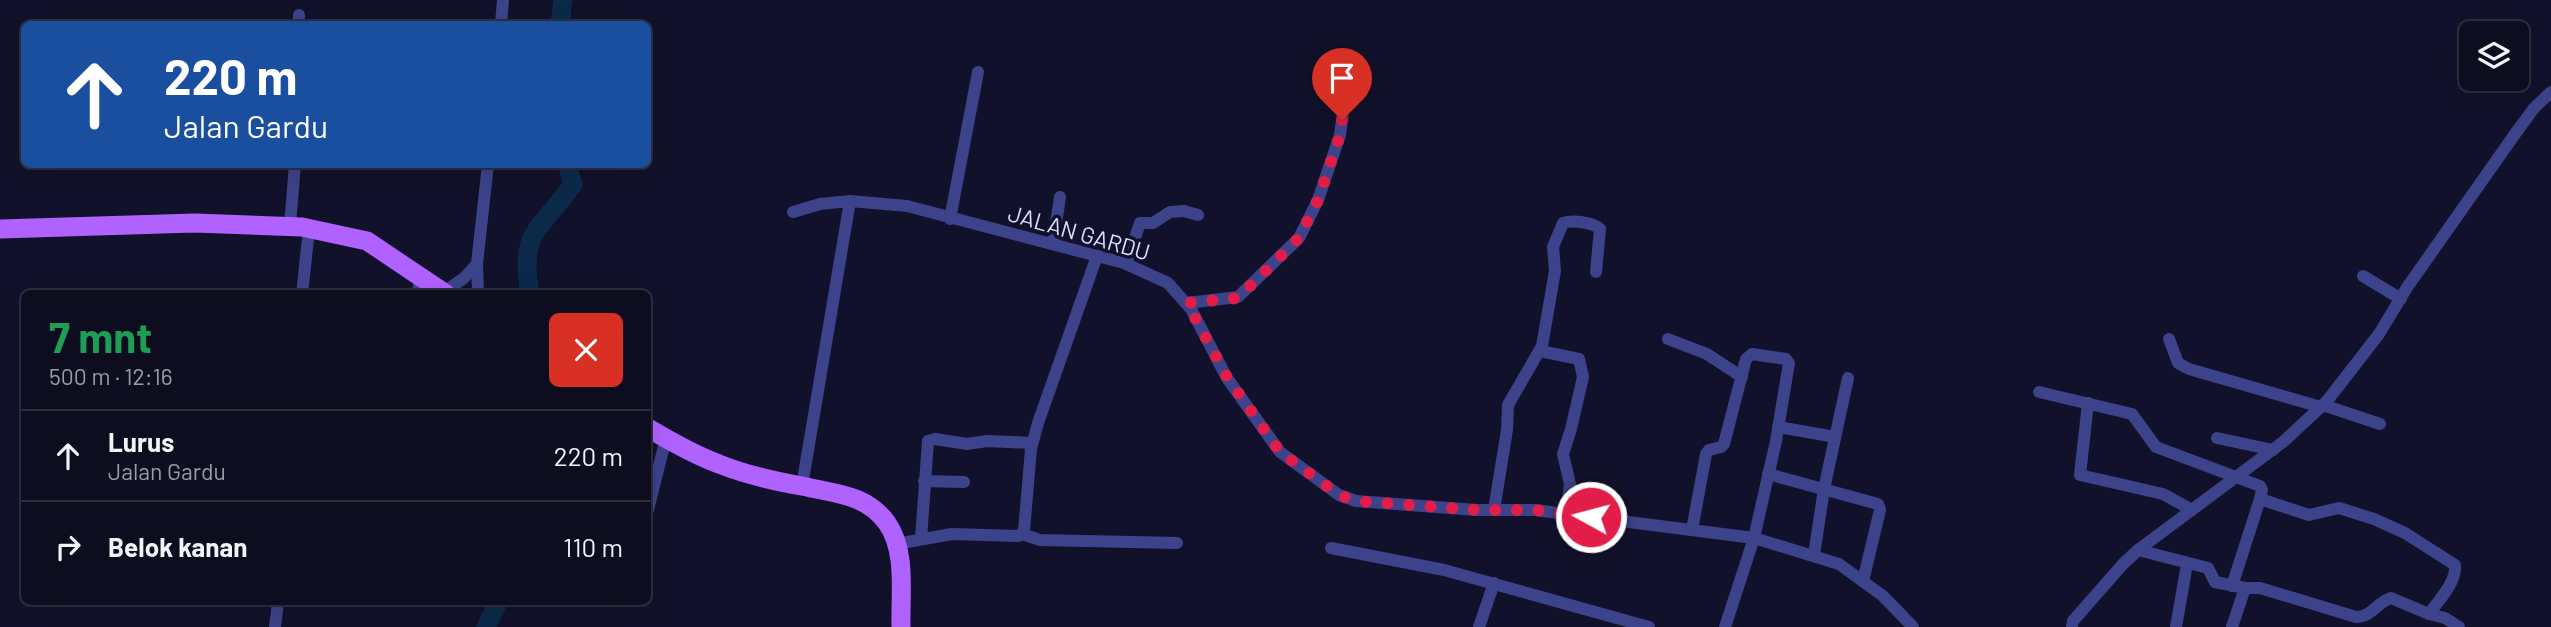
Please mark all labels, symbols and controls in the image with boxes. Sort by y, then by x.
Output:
map controls [2459,21,2529,91]
button: layers [2459,21,2529,91]
text: 220 m [164,46,298,105]
pin [1312,48,1372,120]
icon: ahead [49,49,140,140]
icon: arrive [1323,59,1361,97]
text: Jalan Gardu [164,106,328,144]
street label: JALAN GARDU [1005,198,1154,266]
text: 7 mnt [49,311,152,361]
button: close [549,313,623,387]
text: 500 m · 12:16 [49,362,173,390]
text: Lurus [108,426,174,457]
icon: ahead [49,437,87,475]
text: 220 m [554,440,623,471]
text: Jalan Gardu [108,457,226,485]
position arrow [1554,480,1628,554]
icon: right [49,528,87,566]
text: Belok kanan [108,531,247,562]
text: 110 m [563,531,623,562]

